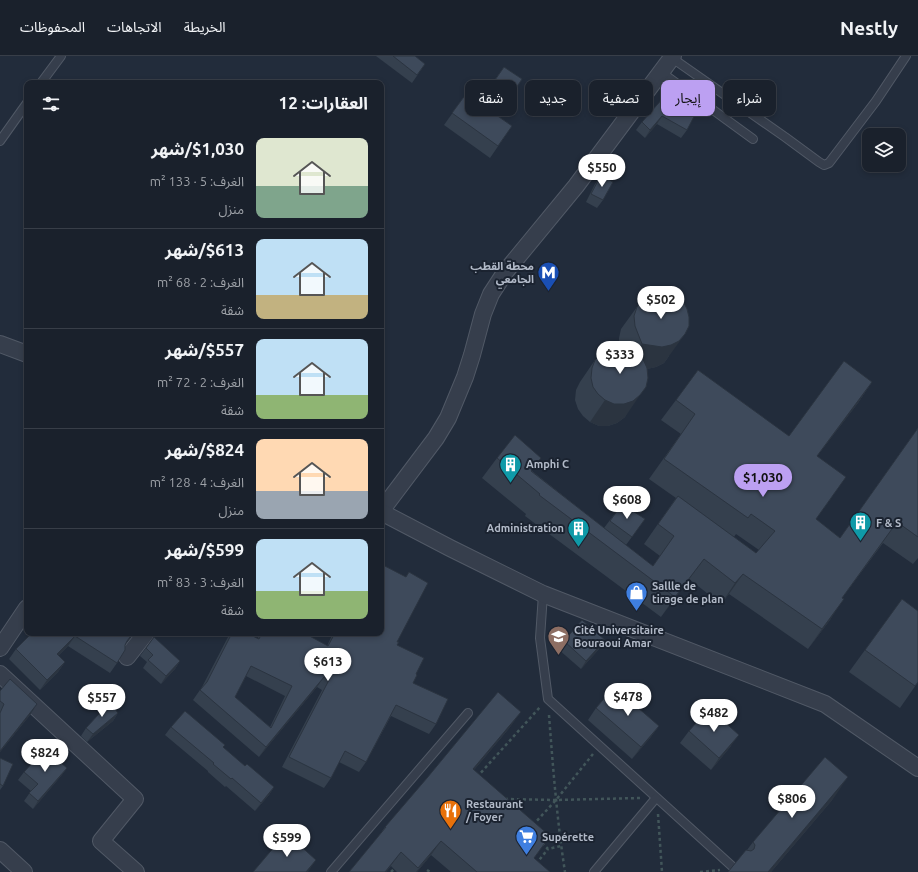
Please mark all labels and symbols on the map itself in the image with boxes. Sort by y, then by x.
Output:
pin: $550 [578,154,626,188]
metro station icon: محطة القطب الجامعي [536,259,562,292]
place label: محطة القطب الجامعي [470,260,534,289]
pin: $502 [637,286,685,320]
pin: $333 [596,341,644,375]
building icon: Amphi C [498,451,524,484]
place label: Amphi C [526,458,569,470]
pin: $1,030 [730,464,796,498]
pin: $608 [603,486,651,520]
building icon: F & S [847,510,873,543]
building icon: Administration [566,515,592,548]
place label: F & S [876,517,901,529]
place label: Administration [487,522,564,534]
shop icon: Sallle de tirage de plan [623,579,649,612]
place label: Sallle de tirage de plan [652,580,724,605]
school or university icon: Cité Universitaire Bouraoui Amar [545,623,571,656]
place label: Cité Universitaire Bouraoui Amar [574,624,664,649]
pin: $613 [304,648,352,682]
pin: $478 [604,683,652,717]
pin: $557 [78,684,126,718]
pin: $482 [690,699,738,733]
pin: $824 [21,739,69,773]
pin: $806 [768,785,816,819]
restaurant icon: Restaurant / Foyer [437,797,463,830]
place label: Restaurant / Foyer [465,798,523,823]
pin: $599 [263,824,311,858]
supermarket icon: Supérette [514,824,540,857]
place label: Supérette [542,831,594,843]

